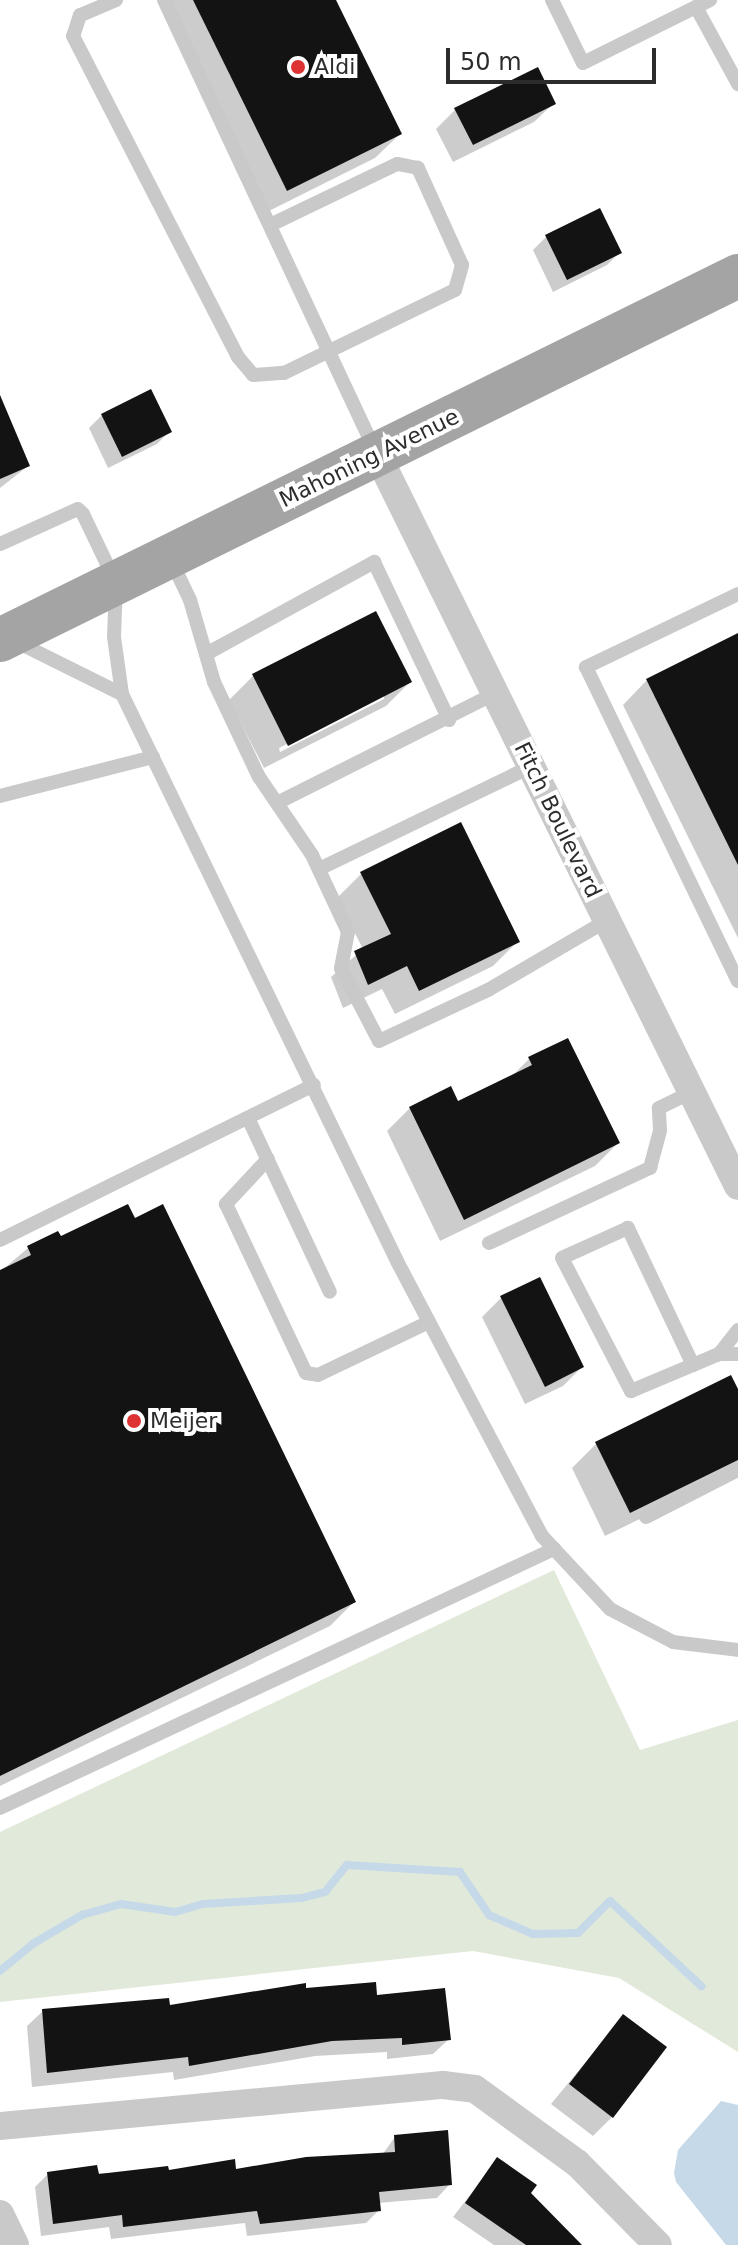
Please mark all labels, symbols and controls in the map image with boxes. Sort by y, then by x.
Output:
scale bar [450,32,660,82]
text: 50 m [460,48,522,76]
place label: Aldi [314,54,355,80]
marker: Aldi [289,58,307,76]
street label: Mahoning Avenue [275,403,463,513]
street label: Fitch Boulevard [509,738,607,902]
place label: Meijer [150,1408,217,1434]
marker: Meijer [125,1412,143,1430]

